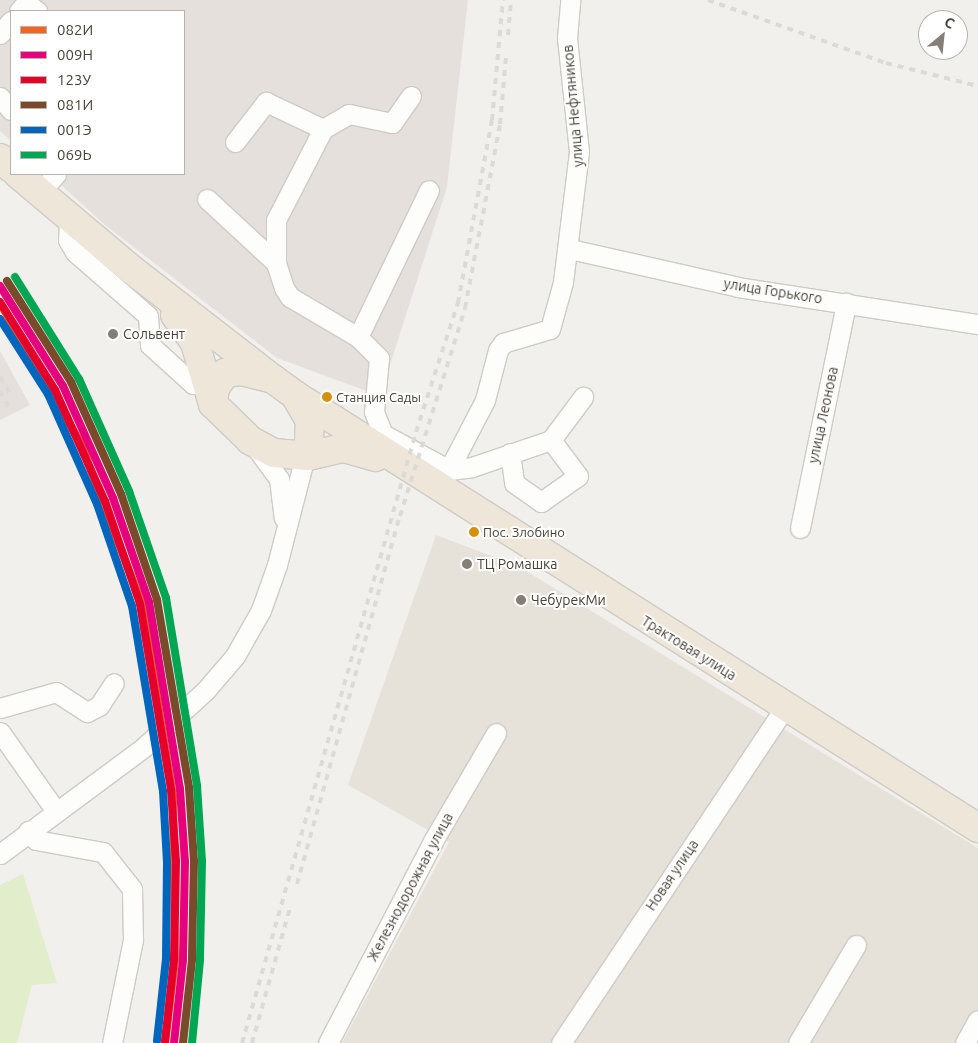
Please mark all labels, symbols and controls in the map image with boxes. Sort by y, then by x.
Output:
legend [10,10,185,175]
north arrow [918,10,968,60]
text: С [942,13,957,32]
text: 082И [57,21,93,38]
street label: улица Нефтяников [559,44,587,168]
text: 009Н [57,46,93,63]
text: 123У [57,71,91,88]
text: 081И [57,96,93,113]
text: 001Э [57,121,92,138]
text: 069Ь [57,146,91,163]
street label: улица Горького [722,275,824,307]
place label: Сольвент [123,326,185,342]
marker: Сольвент [107,328,119,340]
street label: улица Леонова [805,365,841,465]
place label: Станция Сады [336,389,421,405]
marker: Станция Сады [322,392,332,402]
place label: Пос. Злобино [483,524,565,540]
marker: Пос. Злобино [469,527,479,537]
place label: ТЦ Ромашка [477,556,557,572]
marker: ТЦ Ромашка [461,558,473,570]
place label: ЧебурекМи [531,592,606,608]
marker: ЧебурекМи [515,594,527,606]
street label: Трактовая улица [639,612,739,684]
street label: Железнодорожная улица [364,810,456,964]
street label: Новая улица [642,836,702,914]

